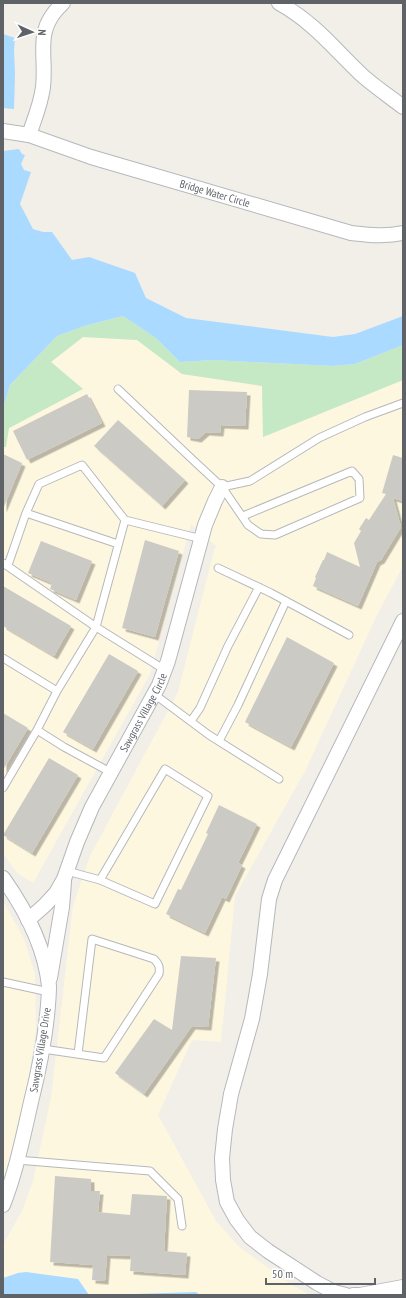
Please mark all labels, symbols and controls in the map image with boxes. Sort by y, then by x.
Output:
north arrow [12,12,52,52]
text: N [35,29,49,36]
street label: Bridge Water Circle [178,176,252,210]
street label: Sawgrass Village Circle [117,671,170,754]
street label: Sawgrass Village Drive [26,1006,54,1093]
scale bar [266,1260,375,1286]
text: 50 m [272,1266,293,1281]

